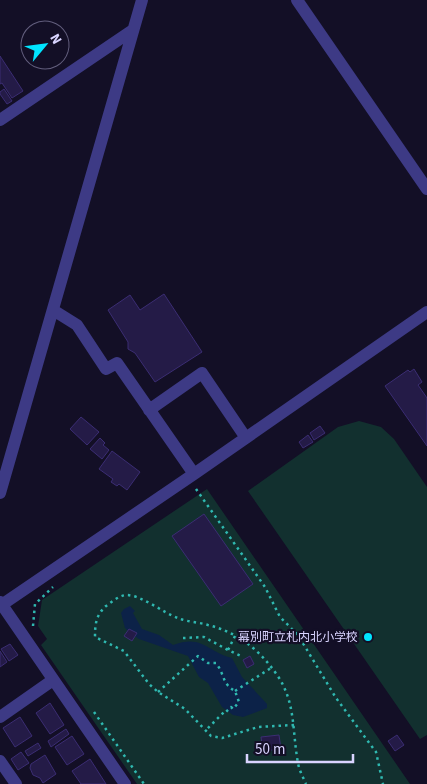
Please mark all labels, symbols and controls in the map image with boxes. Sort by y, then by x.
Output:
north arrow [20,20,70,70]
text: N [44,30,66,48]
place label: 幕別町立札内北小学校 [238,629,358,646]
marker: 幕別町立札内北小学校 [362,631,374,643]
scale bar [247,732,353,764]
text: 50 m [255,739,285,760]

